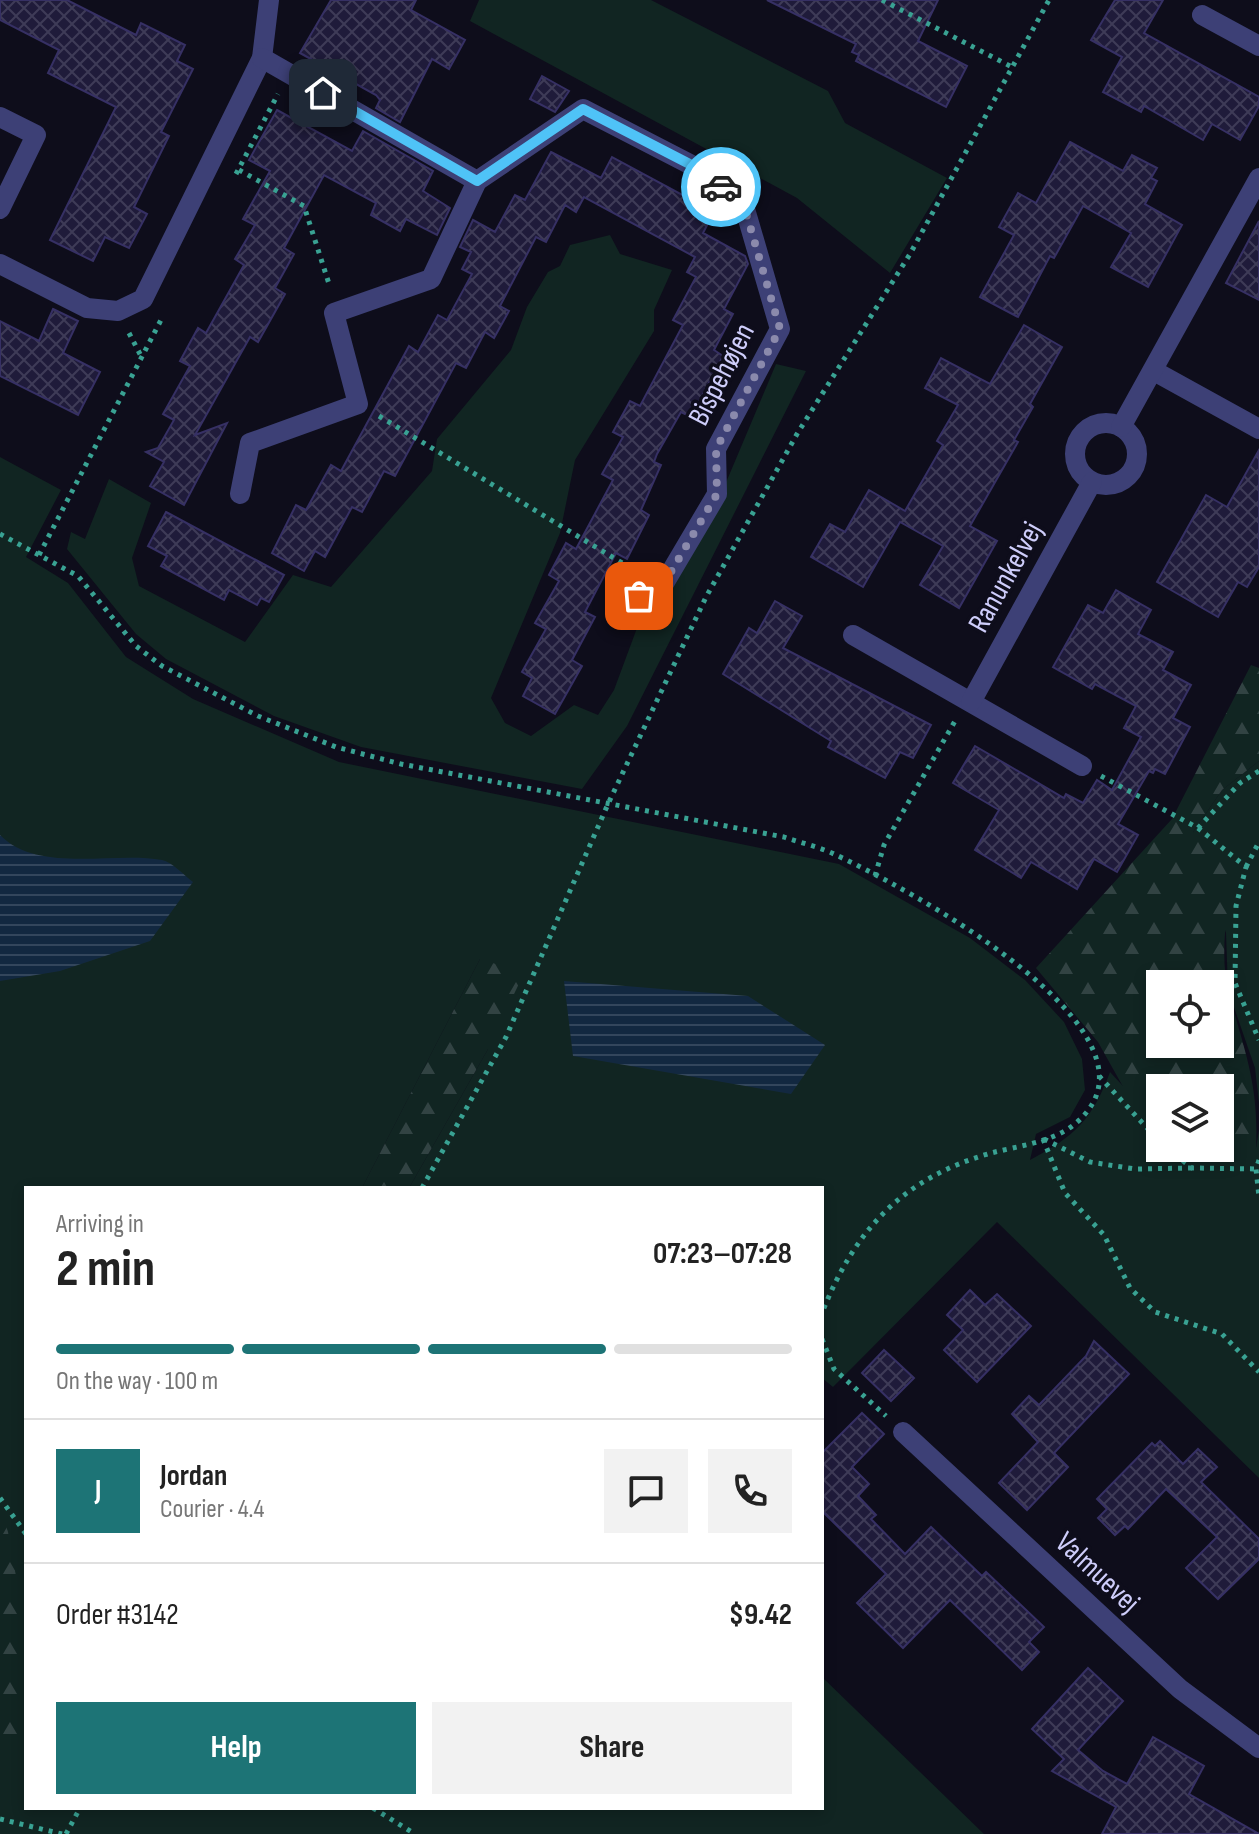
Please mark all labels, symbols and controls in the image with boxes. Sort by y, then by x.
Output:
pin [289,59,357,127]
icon: home [301,71,345,115]
courier [681,147,761,227]
icon: car [699,165,743,209]
street label: Bispehøjen [681,317,763,432]
street label: Ranunkelvej [961,516,1051,639]
pin [605,562,673,630]
icon: bag [617,574,661,618]
map controls [1146,970,1234,1162]
button: locate [1146,970,1234,1058]
button: layers [1146,1074,1234,1162]
text: Arriving in [56,1209,144,1240]
text: 07:23–07:28 [653,1236,792,1272]
text: 2 min [56,1238,155,1301]
text: On the way · 100 m [56,1366,218,1397]
button: chat [604,1449,688,1533]
button: phone [708,1449,792,1533]
text: Jordan [160,1458,227,1494]
text: J [95,1473,101,1509]
text: Courier · 4.4 [160,1494,264,1525]
street label: Valmuevej [1048,1525,1147,1621]
text: Order #3142 [56,1597,179,1633]
text: $9.42 [729,1597,792,1633]
button: Help [56,1702,416,1794]
button: Share [432,1702,792,1794]

